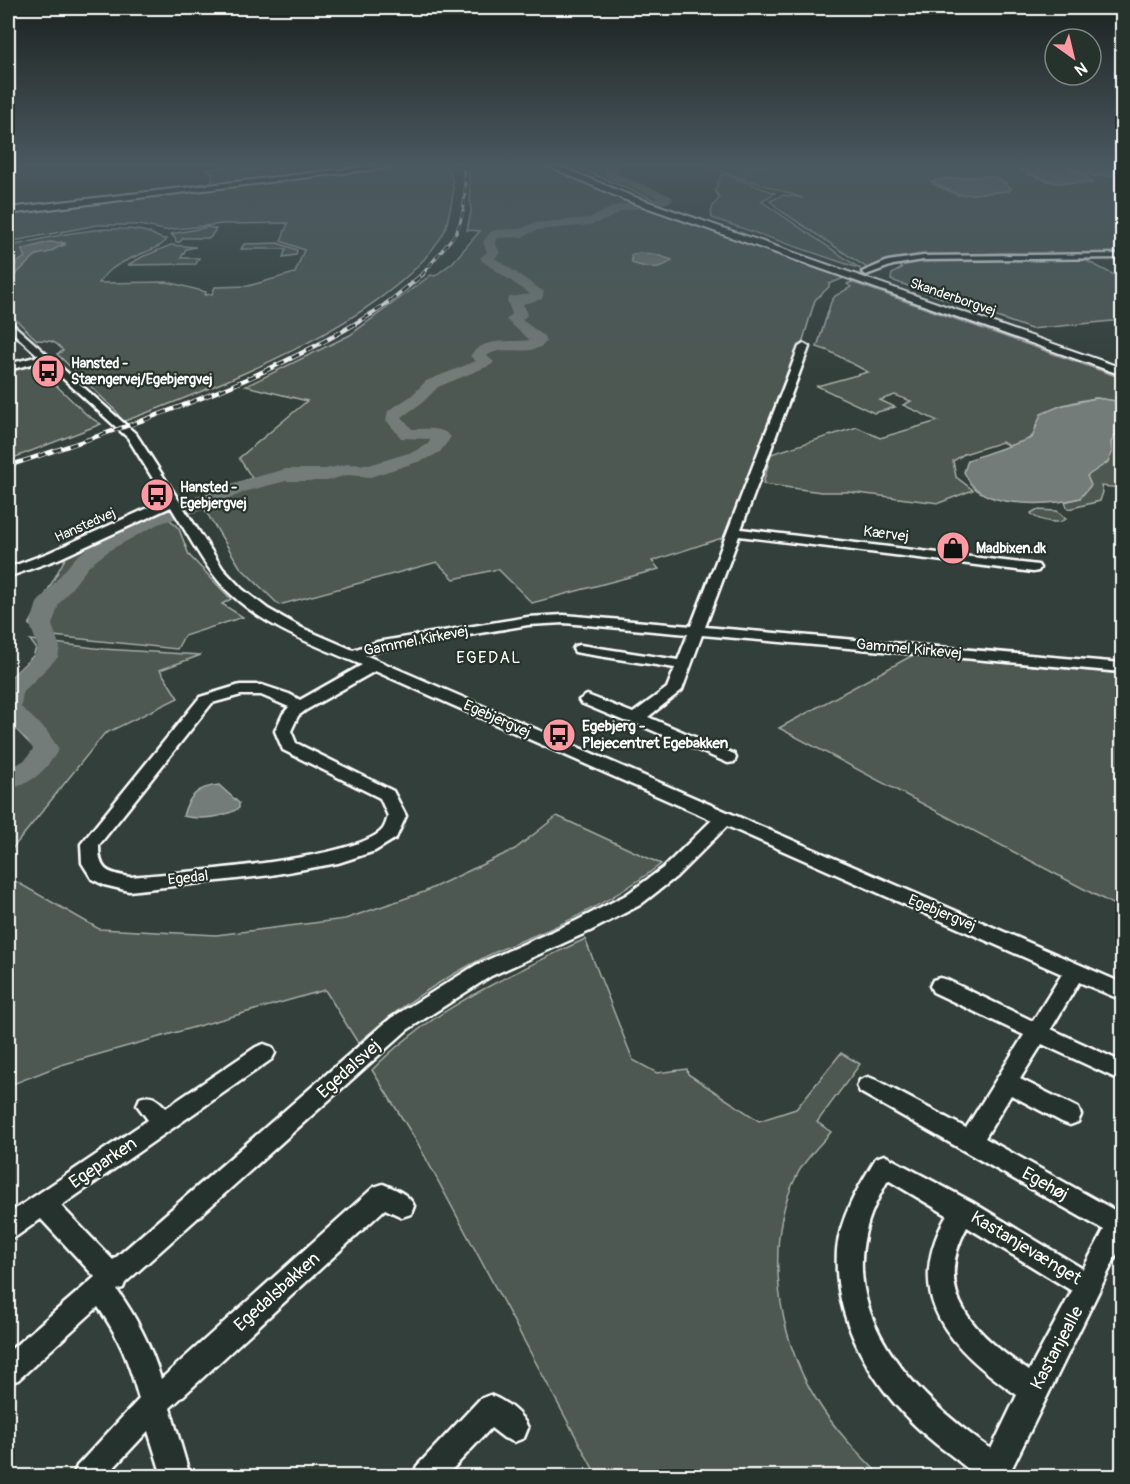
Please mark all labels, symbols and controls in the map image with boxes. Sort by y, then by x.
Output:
north arrow [1043,27,1103,87]
text: N [1071,57,1091,80]
street label: Skanderborgvej [908,274,998,320]
bus stop icon: Hansted - Stængervej/Egebjergvej [30,353,66,389]
place label: Hansted - Stængervej/Egebjergvej [71,355,213,388]
bus stop icon: Hansted - Egebjergvej [139,477,175,513]
place label: Hansted - Egebjergvej [180,479,247,512]
street label: Hanstedvej [52,504,118,546]
street label: Kærvej [862,522,910,546]
shop icon: Madbixen.dk [935,530,971,566]
place label: Madbixen.dk [976,540,1046,557]
street label: Gammel Kirkevej [362,622,470,660]
street label: Gammel Kirkevej [855,635,963,663]
district label: EGEDAL [456,648,522,668]
street label: Egebjergvej [460,696,534,742]
bus stop icon: Egebjerg - Plejecentret Egebakken [541,717,577,753]
place label: Egebjerg - Plejecentret Egebakken [582,717,729,753]
street label: Egedal [167,866,209,890]
street label: Egebjergvej [905,890,979,936]
street label: Egedalsvej [312,1034,386,1104]
street label: Egeparken [65,1132,141,1194]
street label: Egehøj [1018,1162,1072,1206]
street label: Kastanjevænget [966,1206,1086,1291]
street label: Egedalsbakken [229,1247,325,1337]
street label: Kastanjealle [1025,1302,1089,1394]

